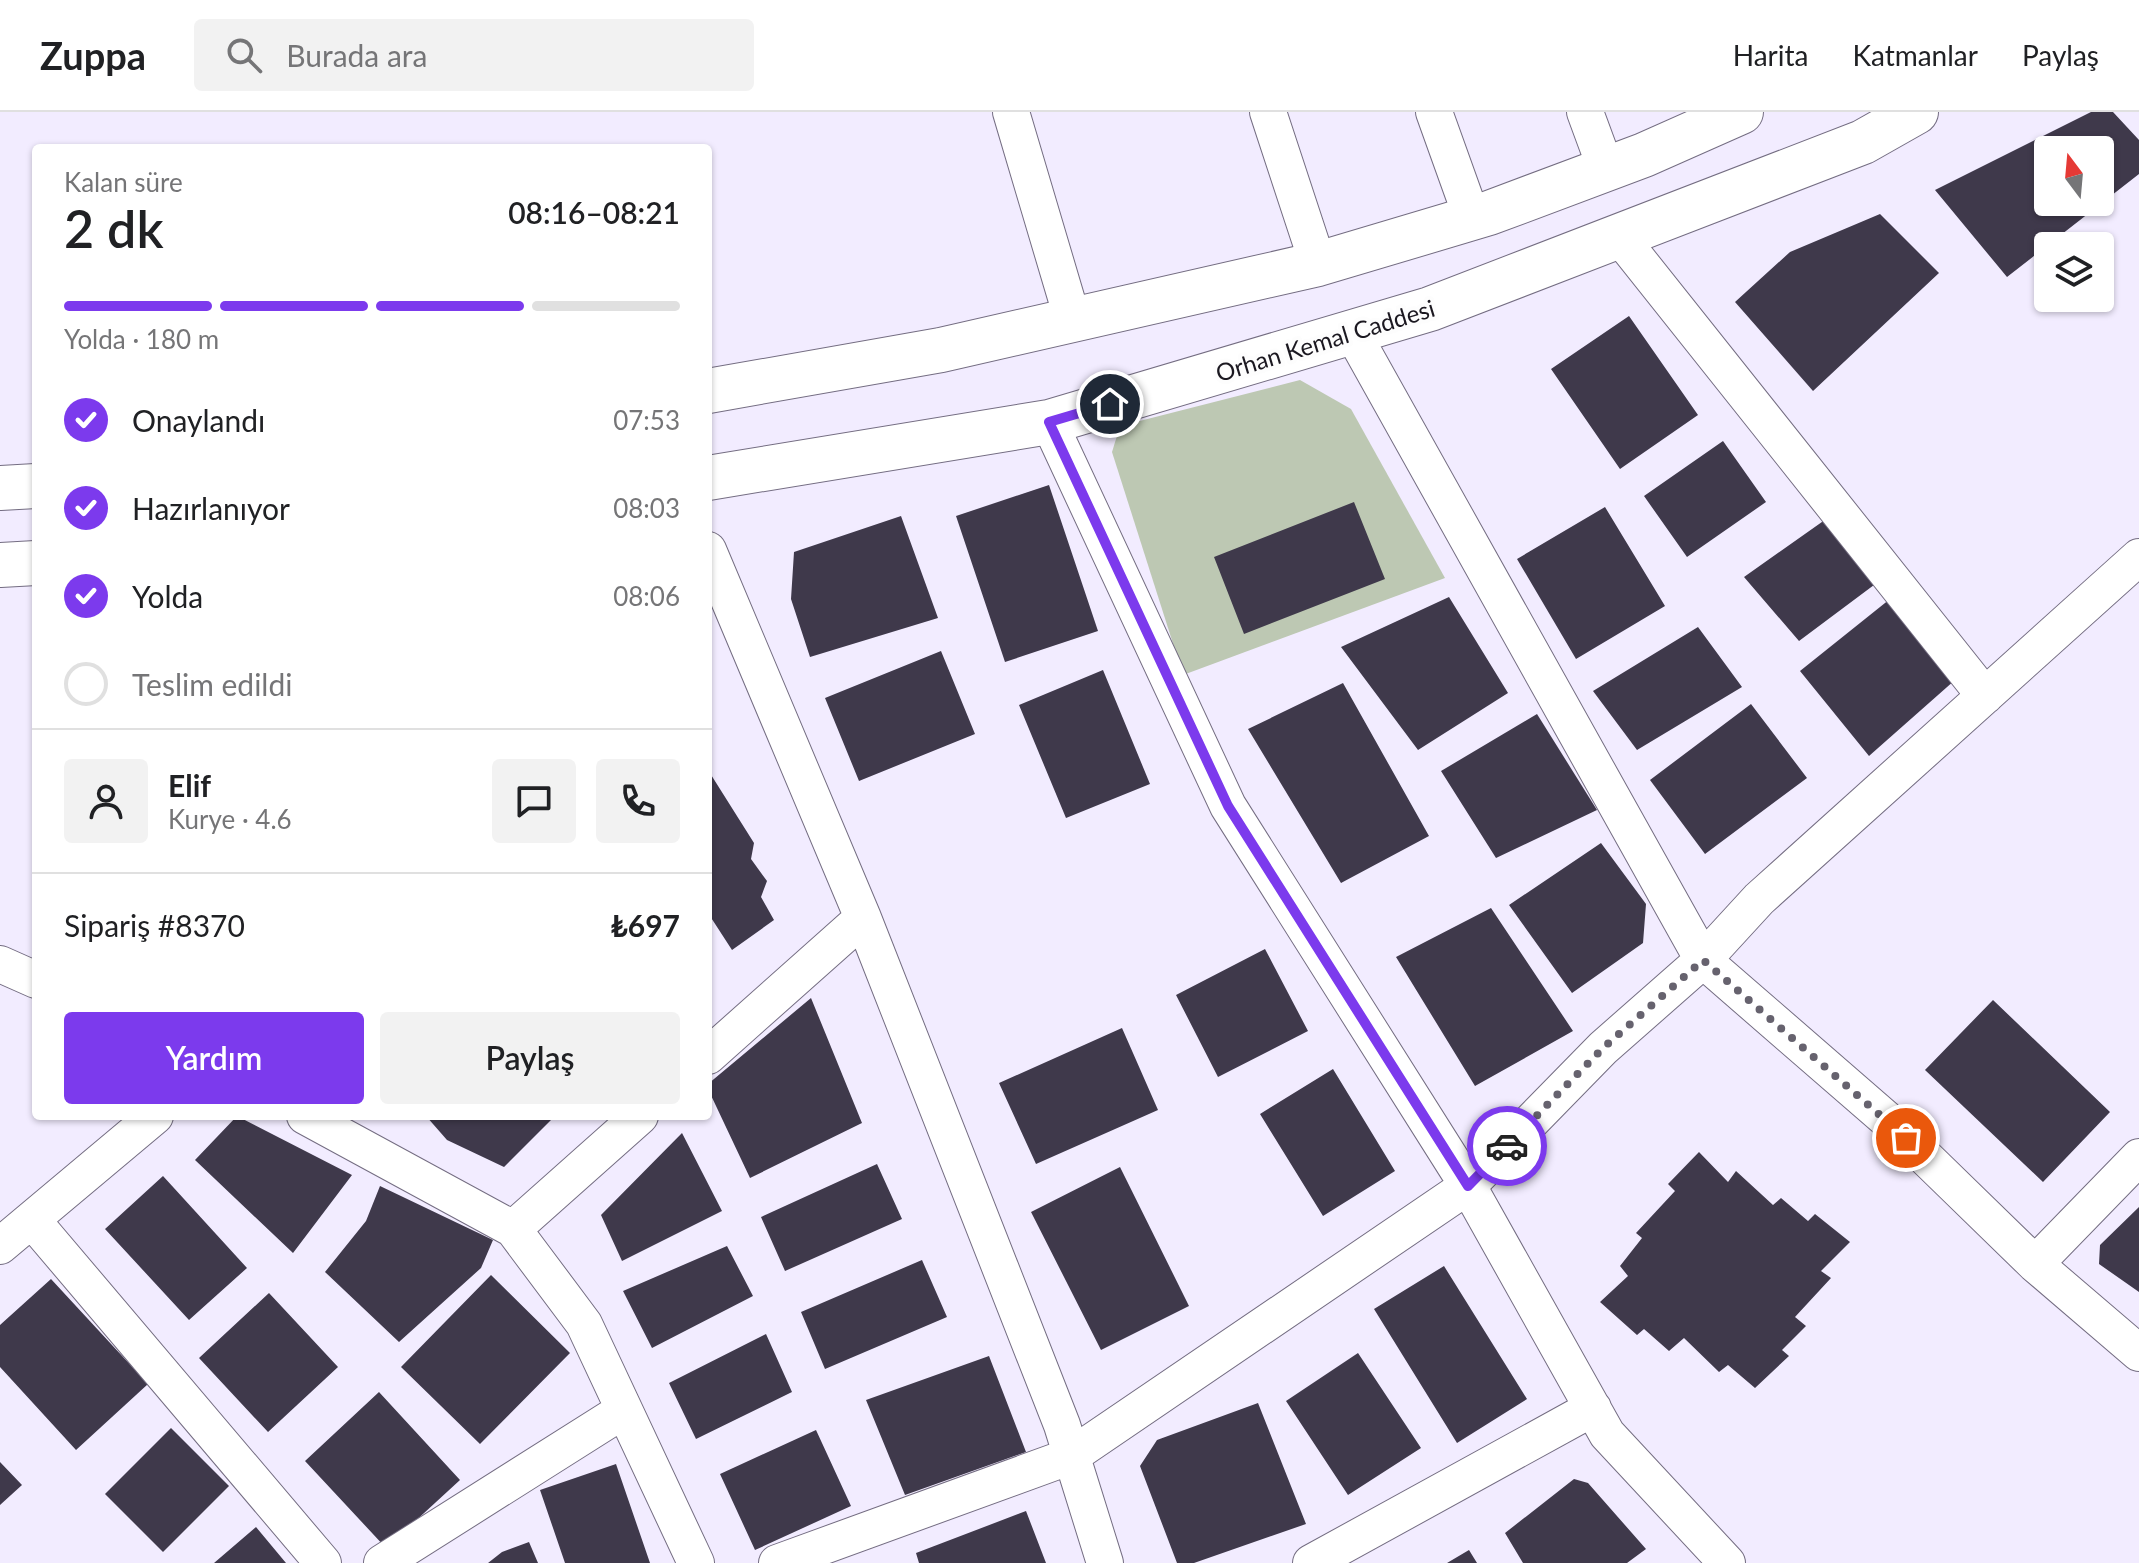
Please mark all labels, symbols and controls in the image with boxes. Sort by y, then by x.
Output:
search box [194,19,754,91]
text: Zuppa [40,32,146,78]
icon: search [222,33,266,77]
text: Burada ara [286,37,427,73]
text: Harita [1733,38,1808,72]
text: Katmanlar [1852,38,1978,72]
text: Paylaş [2022,38,2099,72]
north arrow [2034,136,2114,216]
map controls [2034,136,2114,312]
text: Kalan süre [64,166,183,198]
text: 08:16–08:21 [508,194,680,230]
text: 2 dk [64,197,164,259]
button: layers [2034,232,2114,312]
street label: Orhan Kemal Caddesi [1212,293,1438,387]
text: Yolda · 180 m [64,323,219,355]
pin [1076,370,1144,438]
icon: home [1088,382,1132,426]
icon: check [64,398,108,442]
text: Onaylandı [132,402,265,438]
text: 07:53 [613,404,680,436]
icon: check [64,486,108,530]
text: Hazırlanıyor [132,490,290,526]
text: 08:03 [613,492,680,524]
icon: check [64,574,108,618]
text: Yolda [132,578,203,614]
text: 08:06 [613,580,680,612]
text: Teslim edildi [132,666,292,702]
button: person [64,759,148,843]
button: chat [492,759,576,843]
button: phone [596,759,680,843]
text: Elif [168,767,211,803]
text: Kurye · 4.6 [168,803,292,835]
text: Sipariş #8370 [64,907,245,943]
text: ₺697 [610,907,680,943]
button: Yardım [64,1012,364,1104]
button: Paylaş [380,1012,680,1104]
pin [1872,1104,1940,1172]
courier [1467,1106,1547,1186]
icon: bag [1884,1116,1928,1160]
icon: car [1485,1124,1529,1168]

